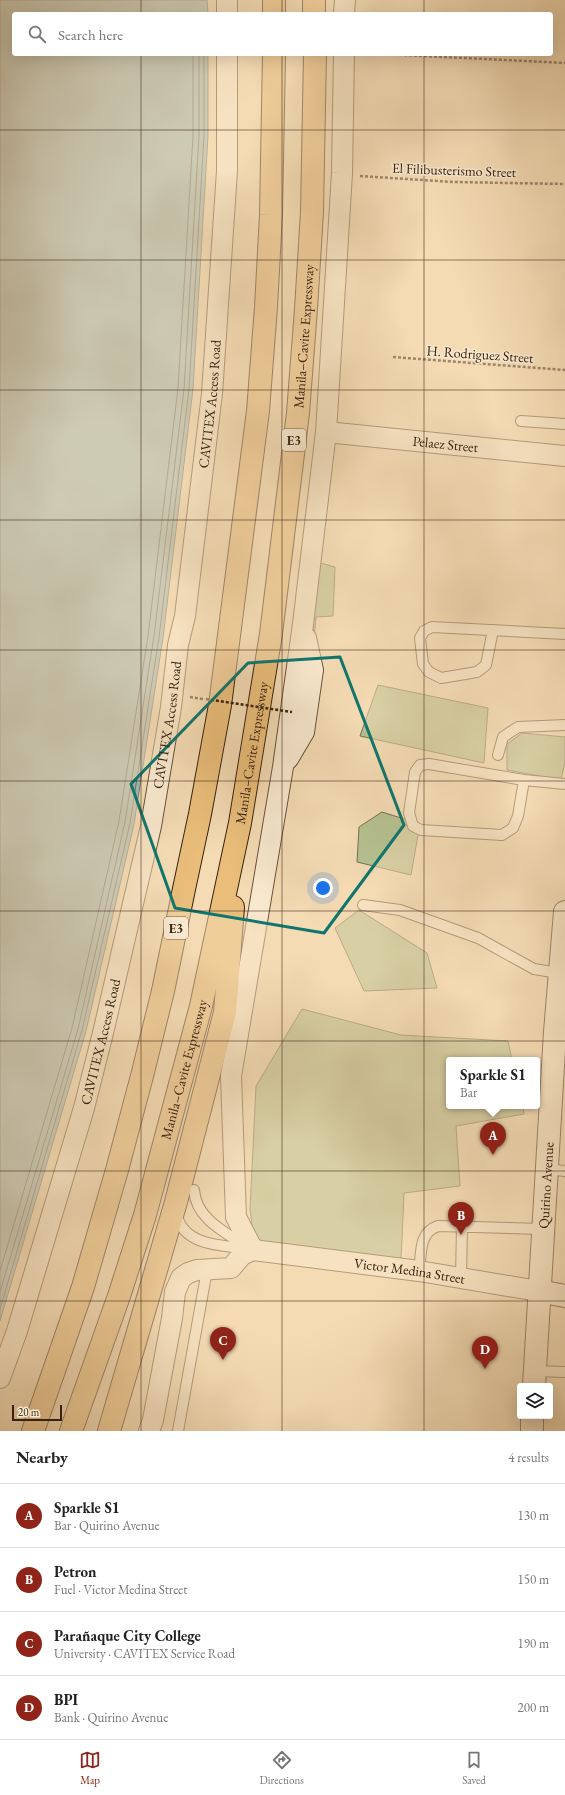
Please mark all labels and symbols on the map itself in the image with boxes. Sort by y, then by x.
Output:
street label: El Filibusterismo Street [392,159,517,181]
street label: Manila–Cavite Expressway [289,263,318,409]
street label: CAVITEX Access Road [194,338,225,469]
street label: H. Rodriguez Street [426,341,535,367]
road number: E3 [282,429,306,451]
street label: Pelaez Street [412,432,480,456]
street label: CAVITEX Access Road [148,659,185,790]
street label: Manila–Cavite Expressway [231,679,272,825]
your location [313,878,333,898]
road number: E3 [164,917,188,939]
street label: CAVITEX Access Road [76,976,124,1107]
street label: Manila–Cavite Expressway [157,997,211,1142]
pin: A [480,1122,506,1155]
street label: Quirino Avenue [534,1141,557,1229]
pin: B [448,1202,474,1235]
street label: Victor Medina Street [353,1254,467,1288]
pin: C [210,1327,236,1360]
pin: D [472,1336,498,1369]
scale bar [12,1403,62,1422]

